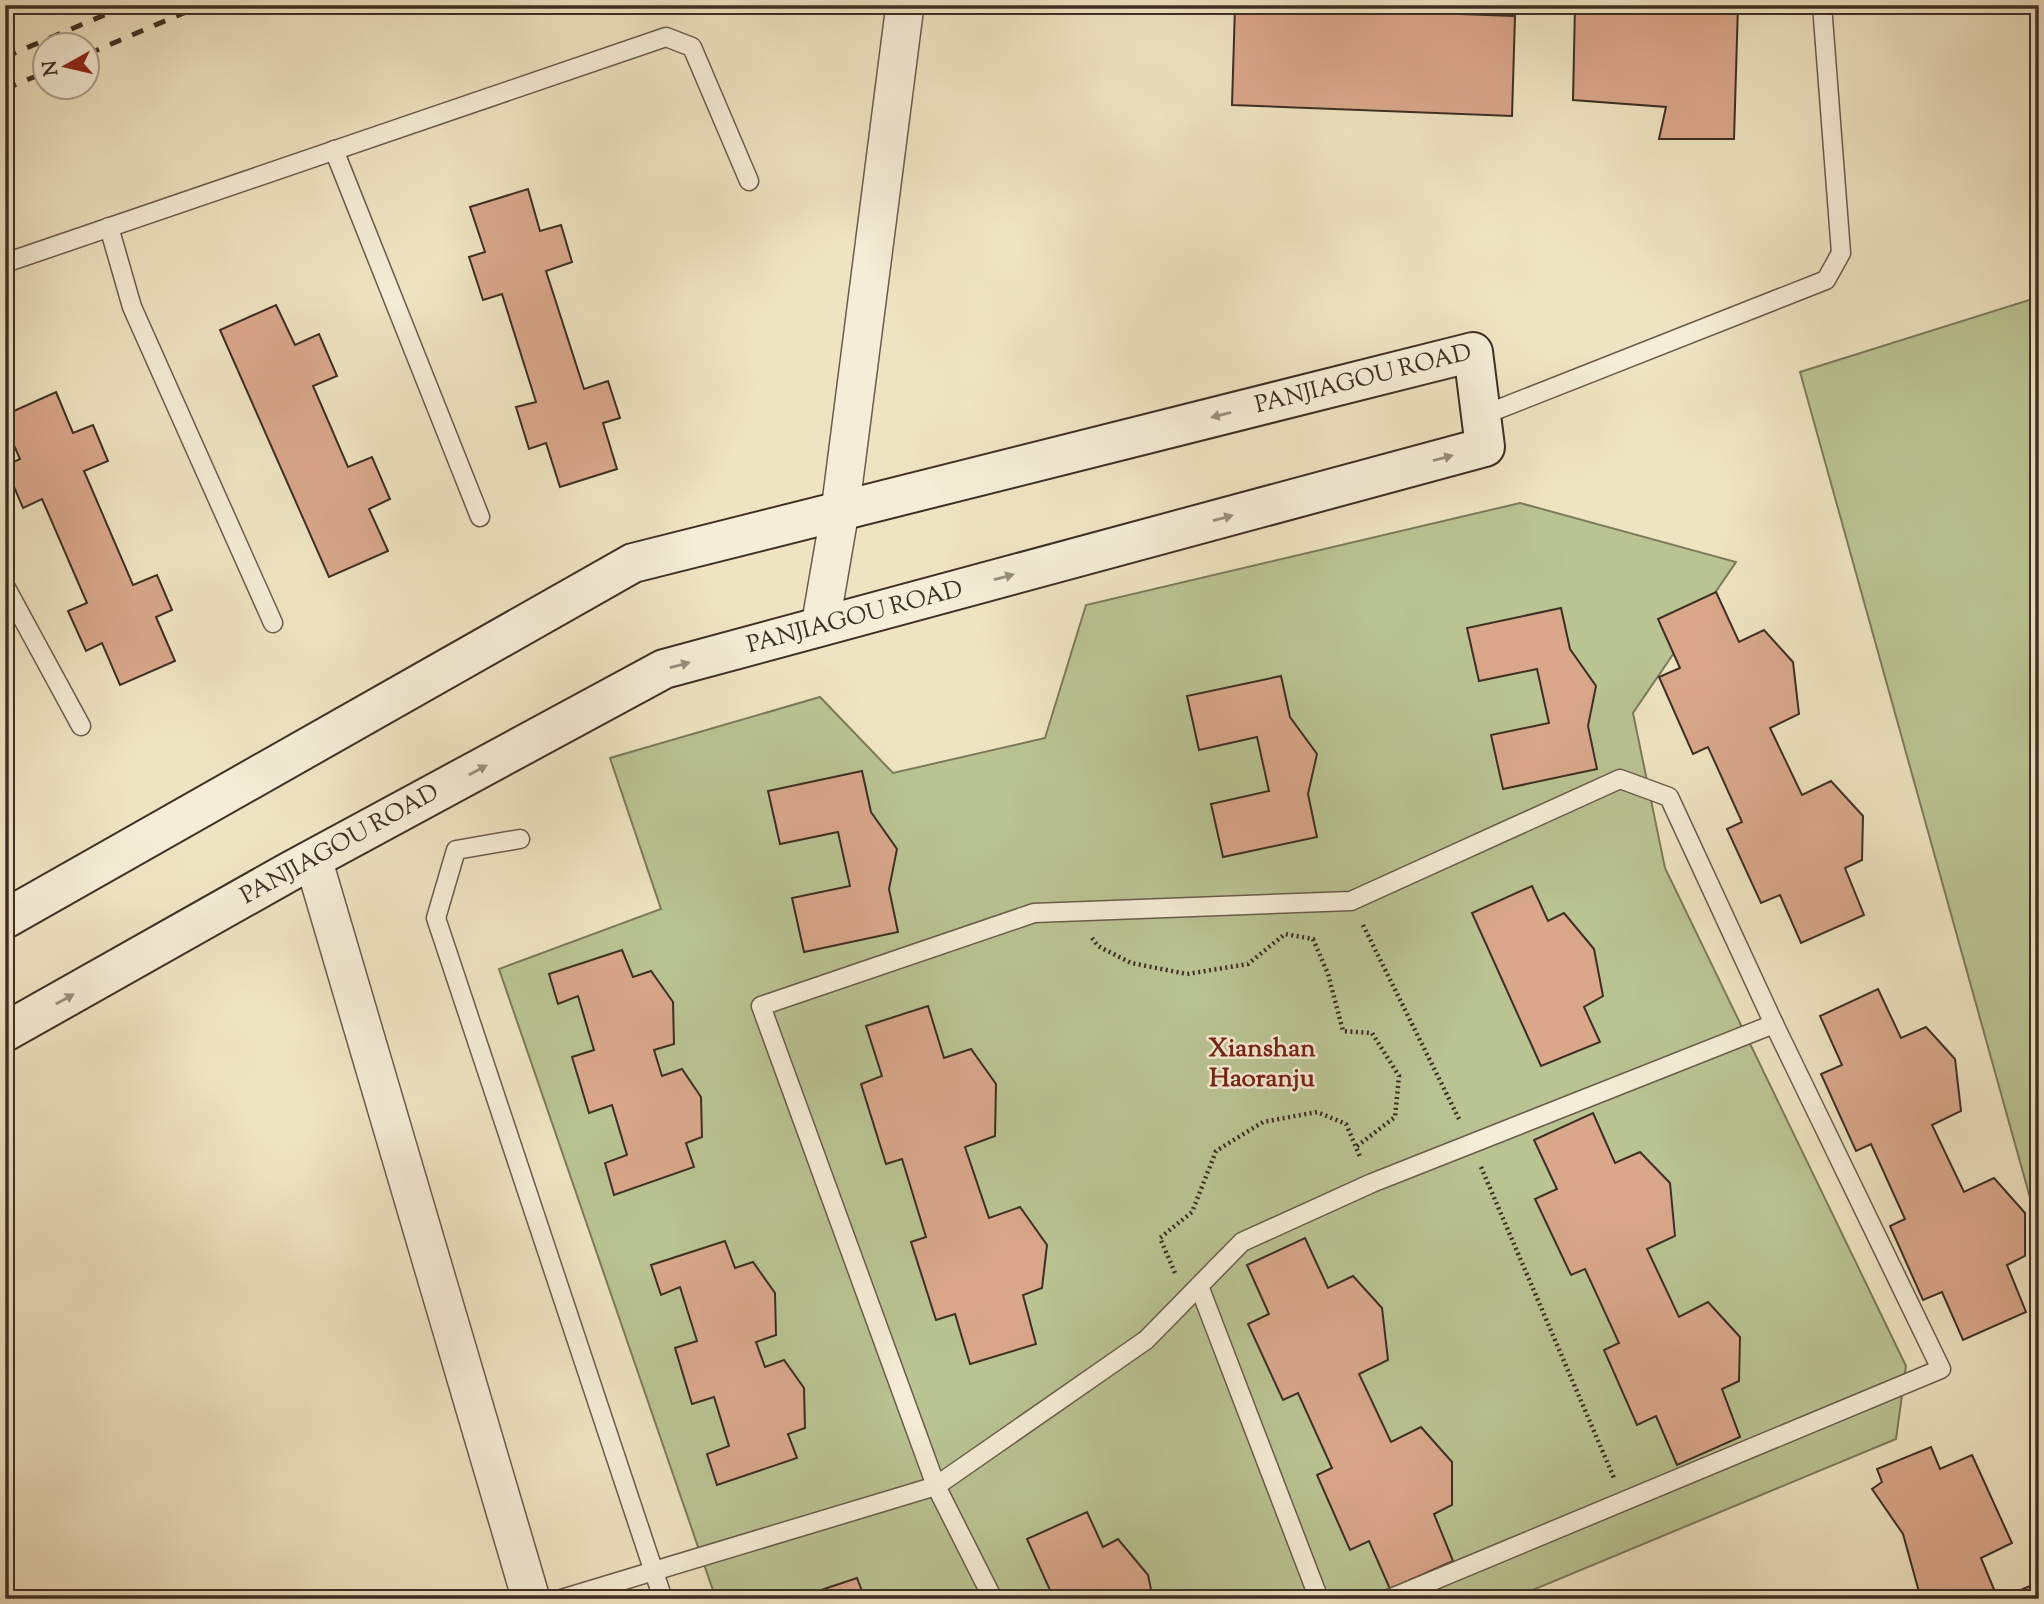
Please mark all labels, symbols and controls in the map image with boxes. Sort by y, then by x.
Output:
north arrow [32,32,102,102]
text: N [37,59,66,77]
street label: PANJIAGOU ROAD [1251,336,1475,423]
one-way arrow [1210,410,1232,421]
one-way arrow [1432,452,1454,463]
one-way arrow [1213,512,1235,523]
one-way arrow [994,572,1015,582]
street label: PANJIAGOU ROAD [743,573,967,663]
one-way arrow [669,659,691,670]
one-way arrow [468,764,488,776]
street label: PANJIAGOU ROAD [235,776,445,914]
one-way arrow [55,993,74,1005]
district label: Xianshan Haoranju [1208,1031,1316,1098]

